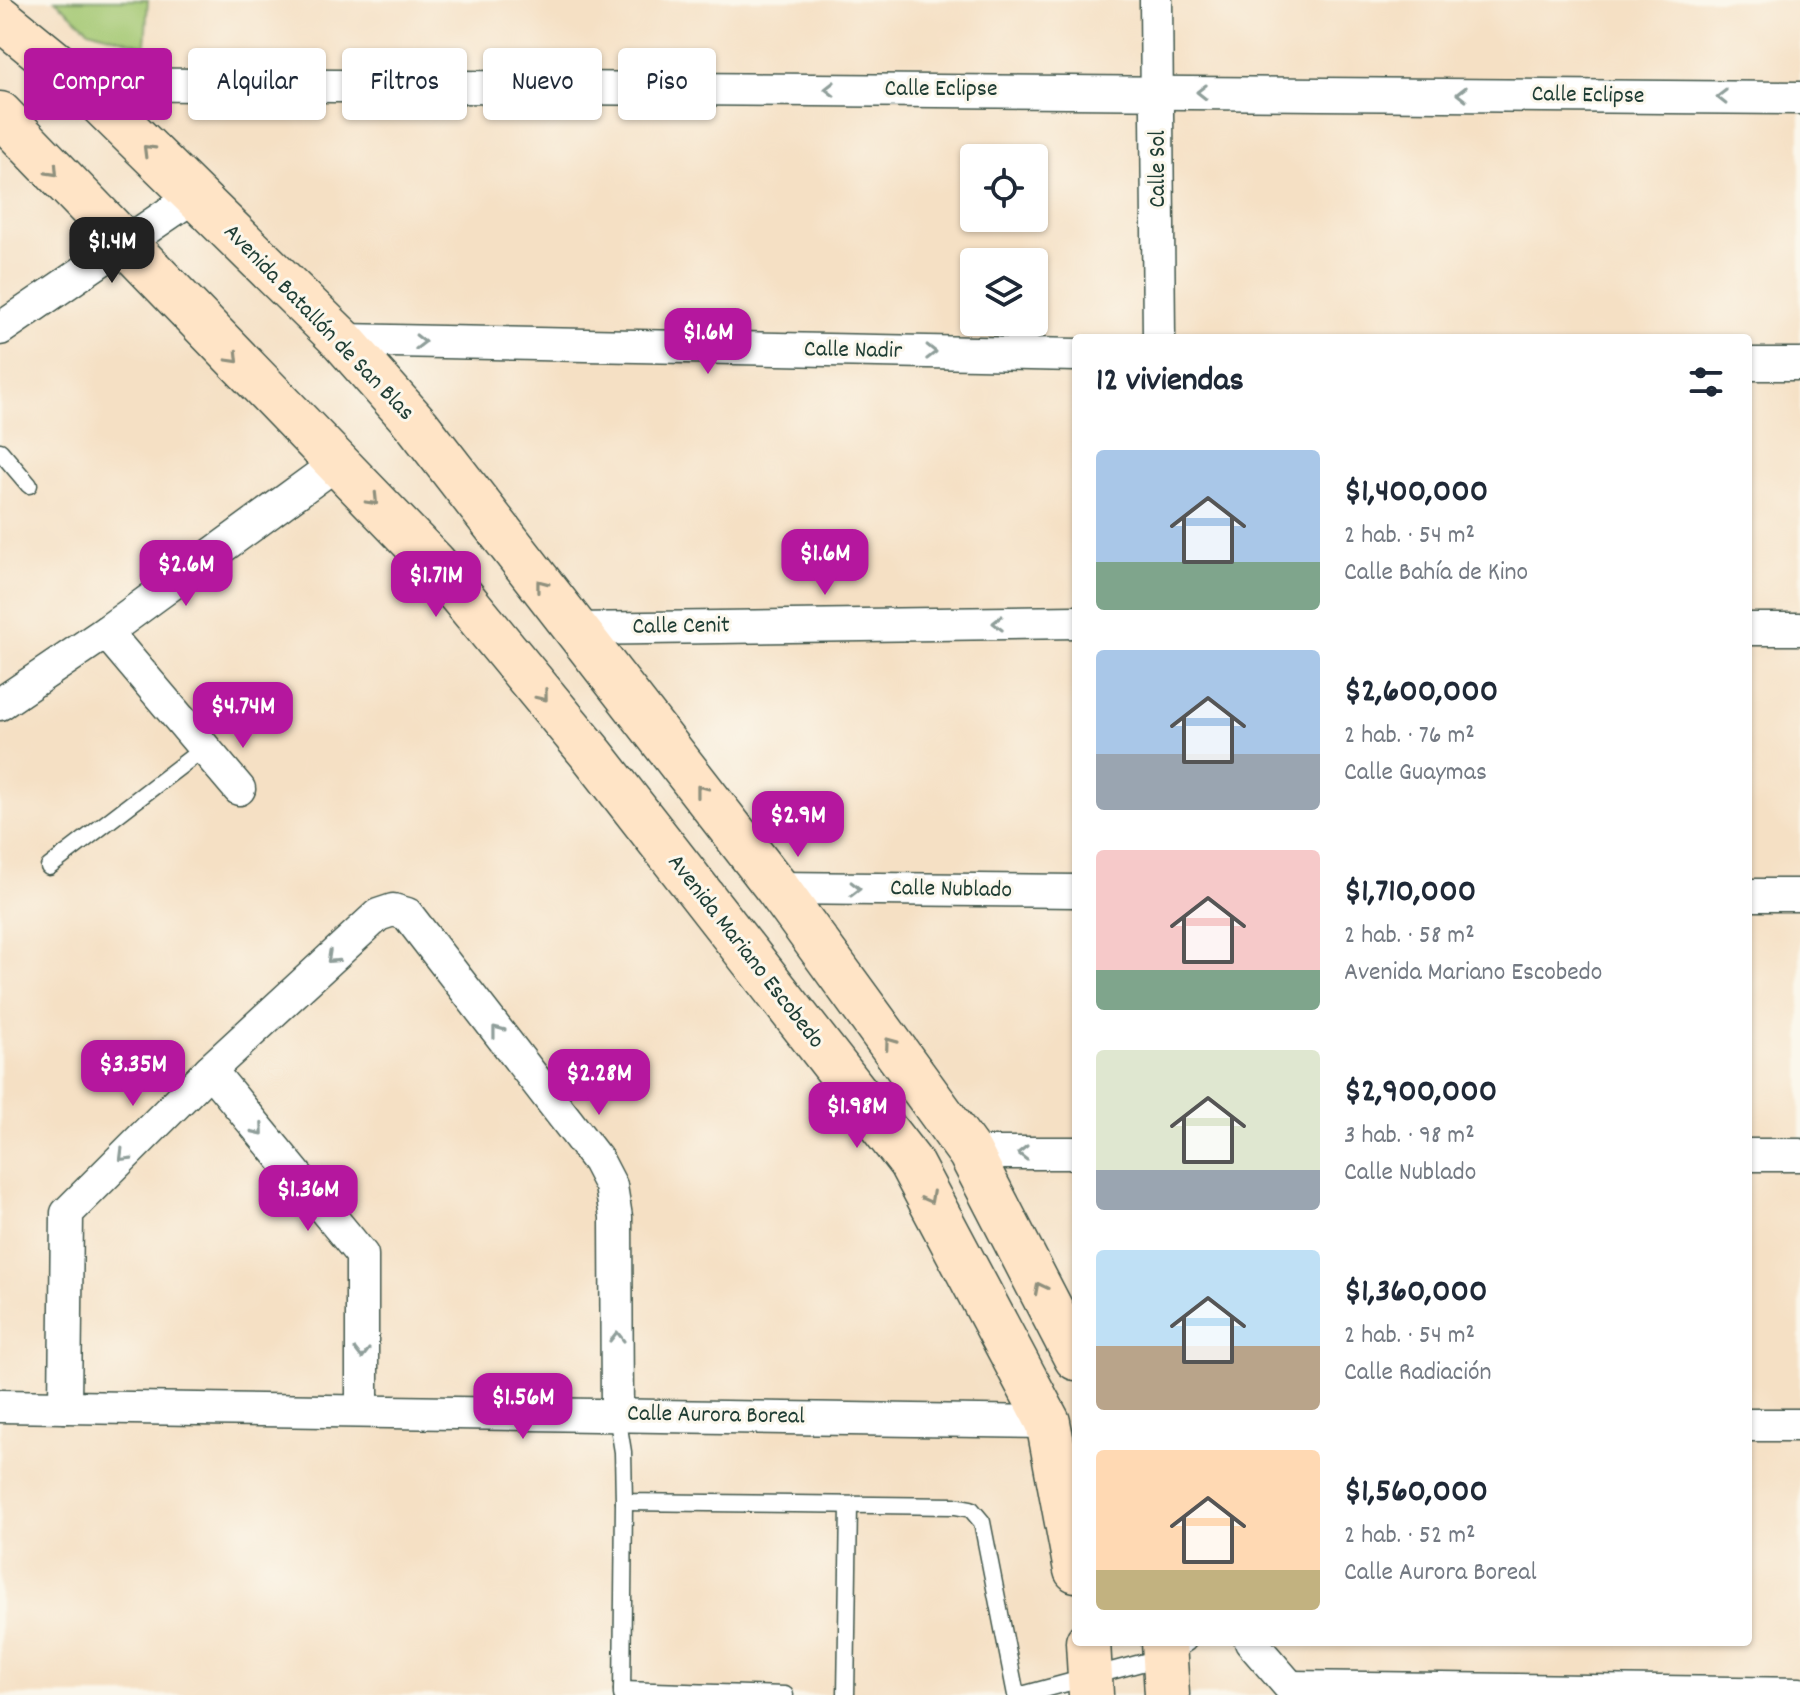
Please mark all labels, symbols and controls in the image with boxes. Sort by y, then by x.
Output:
chip: Comprar [24,48,172,120]
chip: Alquilar [188,48,326,120]
chip: Filtros [342,48,467,120]
chip: Nuevo [483,48,602,120]
chip: Piso [618,48,716,120]
street label: Calle Eclipse [885,73,997,107]
street label: Calle Eclipse [1531,78,1645,114]
one-way arrow [823,81,836,98]
one-way arrow [1195,83,1208,101]
one-way arrow [1455,86,1468,103]
one-way arrow [1715,88,1728,106]
street label: Calle Sol [1142,130,1176,208]
map controls [960,144,1048,336]
button: locate [960,144,1048,232]
one-way arrow [143,145,157,160]
one-way arrow [44,161,58,176]
pin: $1.4M [56,217,168,285]
street label: Avenida Batallón de San Blas [214,217,422,429]
text: $1.4M [87,224,137,261]
button: layers [960,248,1048,336]
pin: $1.6M [652,308,764,376]
text: $1.6M [682,315,734,352]
one-way arrow [414,333,427,351]
street label: Calle Nadir [804,333,903,369]
one-way arrow [925,344,938,361]
one-way arrow [225,349,239,363]
text: 12 viviendas [1096,358,1244,407]
icon: filters [1684,360,1728,404]
text: $1,400,000 [1344,469,1488,518]
icon: home [1160,482,1256,578]
one-way arrow [364,491,378,505]
text: 2 hab. · 54 m² [1344,518,1475,555]
pin: $1.6M [769,529,881,597]
text: $1.6M [799,536,851,573]
pin: $2.6M [130,540,242,608]
text: $2.6M [158,547,214,584]
pin: $1.71M [371,551,501,619]
text: Calle Bahía de Kino [1344,555,1528,592]
text: $1.71M [409,558,463,595]
one-way arrow [537,580,551,594]
street label: Calle Cenit [632,609,730,645]
one-way arrow [991,614,1004,632]
text: $2,600,000 [1344,669,1498,718]
pin: $4.74M [178,682,308,750]
icon: home [1160,682,1256,778]
one-way arrow [534,687,548,702]
text: $4.74M [211,689,275,726]
text: 2 hab. · 76 m² [1344,718,1475,755]
text: Calle Guaymas [1344,755,1487,792]
one-way arrow [696,785,711,799]
pin: $2.9M [742,791,854,859]
text: $2.9M [770,798,826,835]
street label: Avenida Mariano Escobedo [658,848,832,1056]
text: $1,710,000 [1344,869,1476,918]
street label: Calle Nublado [890,872,1012,908]
one-way arrow [849,880,862,897]
icon: home [1160,882,1256,978]
text: 2 hab. · 58 m² [1344,918,1475,955]
one-way arrow [327,948,341,963]
text: Avenida Mariano Escobedo [1344,955,1602,992]
one-way arrow [493,1025,507,1040]
one-way arrow [886,1038,900,1052]
pin: $3.35M [68,1040,198,1108]
text: $3.35M [99,1047,167,1084]
pin: $2.28M [534,1049,664,1117]
text: $2.28M [566,1056,632,1093]
text: $2,900,000 [1344,1069,1497,1118]
pin: $1.98M [792,1082,922,1150]
icon: home [1160,1082,1256,1178]
text: $1.98M [827,1089,887,1126]
text: 3 hab. · 98 m² [1344,1118,1475,1155]
one-way arrow [249,1121,264,1136]
one-way arrow [1016,1144,1029,1162]
one-way arrow [119,1147,133,1161]
text: Calle Nublado [1344,1155,1476,1192]
pin: $1.36M [243,1165,373,1233]
text: $1.36M [277,1172,339,1209]
one-way arrow [919,1190,934,1204]
text: $1,360,000 [1344,1269,1487,1318]
one-way arrow [1035,1282,1050,1297]
icon: home [1160,1282,1256,1378]
text: 2 hab. · 54 m² [1344,1318,1475,1355]
one-way arrow [608,1330,626,1343]
one-way arrow [353,1347,371,1360]
text: Calle Radiación [1344,1355,1492,1392]
pin: $1.56M [458,1373,588,1441]
text: $1.56M [491,1380,555,1417]
street label: Calle Aurora Boreal [627,1397,805,1435]
text: $1,560,000 [1344,1469,1488,1518]
icon: home [1160,1482,1256,1578]
text: 2 hab. · 52 m² [1344,1518,1476,1555]
text: Calle Aurora Boreal [1344,1555,1537,1592]

